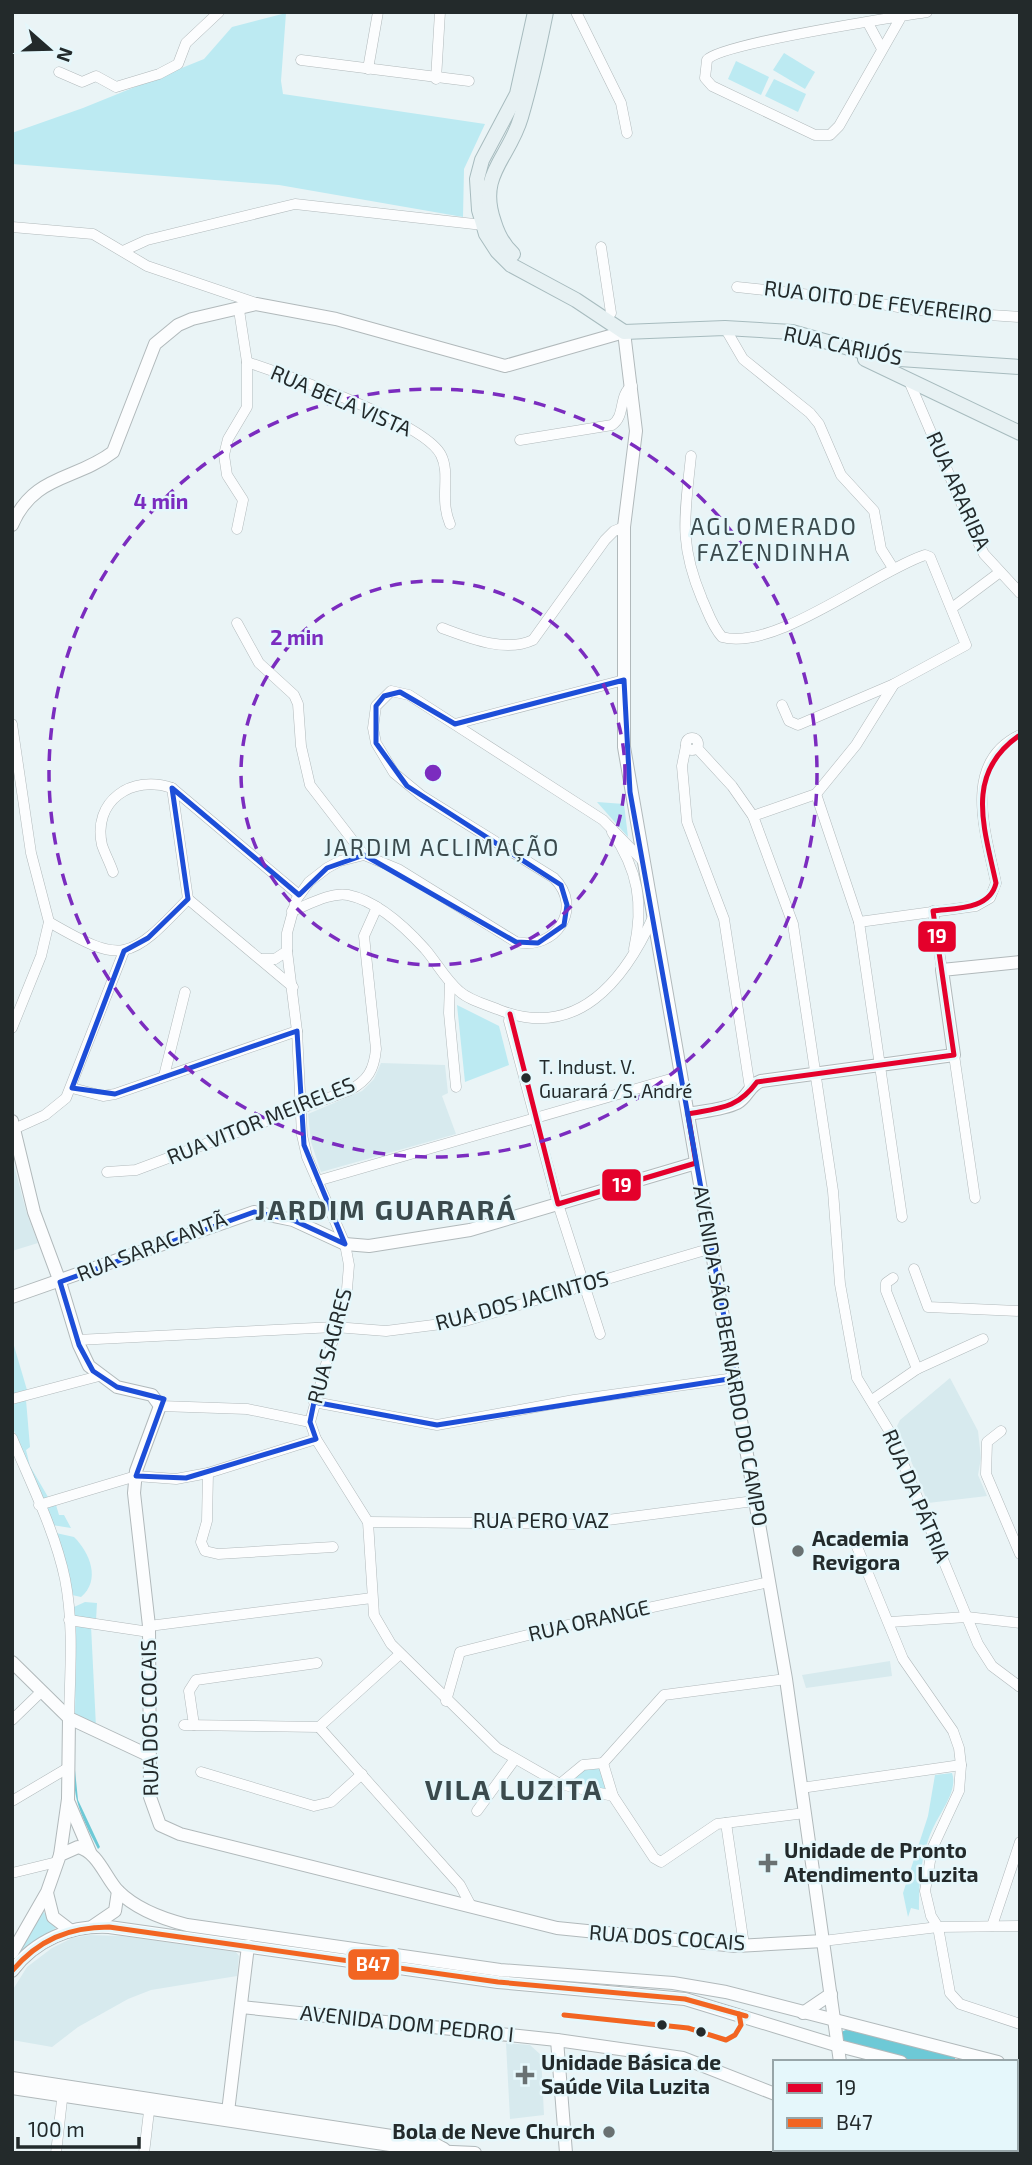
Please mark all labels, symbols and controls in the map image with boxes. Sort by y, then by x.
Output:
north arrow [14,14,84,84]
text: N [52,45,79,65]
street label: RUA OITO DE FEVEREIRO [763,274,994,327]
street label: RUA CARIJÓS [782,320,905,369]
street label: RUA BELA VISTA [267,359,416,441]
street label: RUA ARARIBA [922,427,997,554]
text: 4 min [134,488,188,513]
district label: AGLOMERADO FAZENDINHA [690,512,858,566]
text: 2 min [270,624,324,649]
centre of rings [421,761,445,785]
district label: JARDIM ACLIMAÇÃO [324,833,560,862]
line badge: 19 [917,920,957,953]
text: 19 [927,924,947,947]
place label: T. Indust. V. Guarará /S. André [539,1055,692,1102]
street label: RUA VITOR MEIRELES [163,1071,358,1169]
marker: T. Indust. V. Guarará /S. André [519,1071,533,1085]
line badge: 19 [601,1168,642,1202]
text: 19 [612,1173,632,1196]
street label: AVENIDA SÃO BERNARDO DO CAMPO [689,1183,774,1528]
district label: JARDIM GUARARÁ [255,1192,517,1226]
street label: RUA SARACANTÃ [73,1205,230,1286]
street label: RUA DOS JACINTOS [432,1264,611,1335]
street label: RUA SAGRES [301,1285,356,1406]
street label: RUA DA PÁTRIA [878,1425,957,1566]
street label: RUA PERO VAZ [473,1507,609,1532]
place label: Academia Revigora [812,1525,909,1574]
marker: Academia Revigora [790,1543,806,1559]
street label: RUA ORANGE [525,1593,652,1646]
street label: RUA DOS COCAIS [135,1639,162,1797]
district label: VILA LUZITA [425,1772,603,1806]
place label: Unidade de Pronto Atendimento Luzita [784,1837,978,1886]
marker: Unidade de Pronto Atendimento Luzita [758,1853,778,1873]
street label: RUA DOS COCAIS [588,1919,746,1954]
line badge: B47 [347,1948,400,1981]
text: B47 [356,1952,390,1975]
street label: AVENIDA DOM PEDRO I [299,1999,515,2046]
unlabelled marker [655,2018,669,2032]
unlabelled marker [694,2025,708,2039]
place label: Unidade Básica de Saúde Vila Luzita [541,2049,721,2098]
legend [773,2060,1018,2151]
marker: Unidade Básica de Saúde Vila Luzita [515,2065,535,2085]
text: 19 [836,2074,856,2099]
scale bar [18,2106,138,2150]
text: B47 [836,2109,873,2134]
text: 100 m [28,2116,85,2141]
place label: Bola de Neve Church [392,2118,595,2143]
marker: Bola de Neve Church [601,2124,617,2140]

